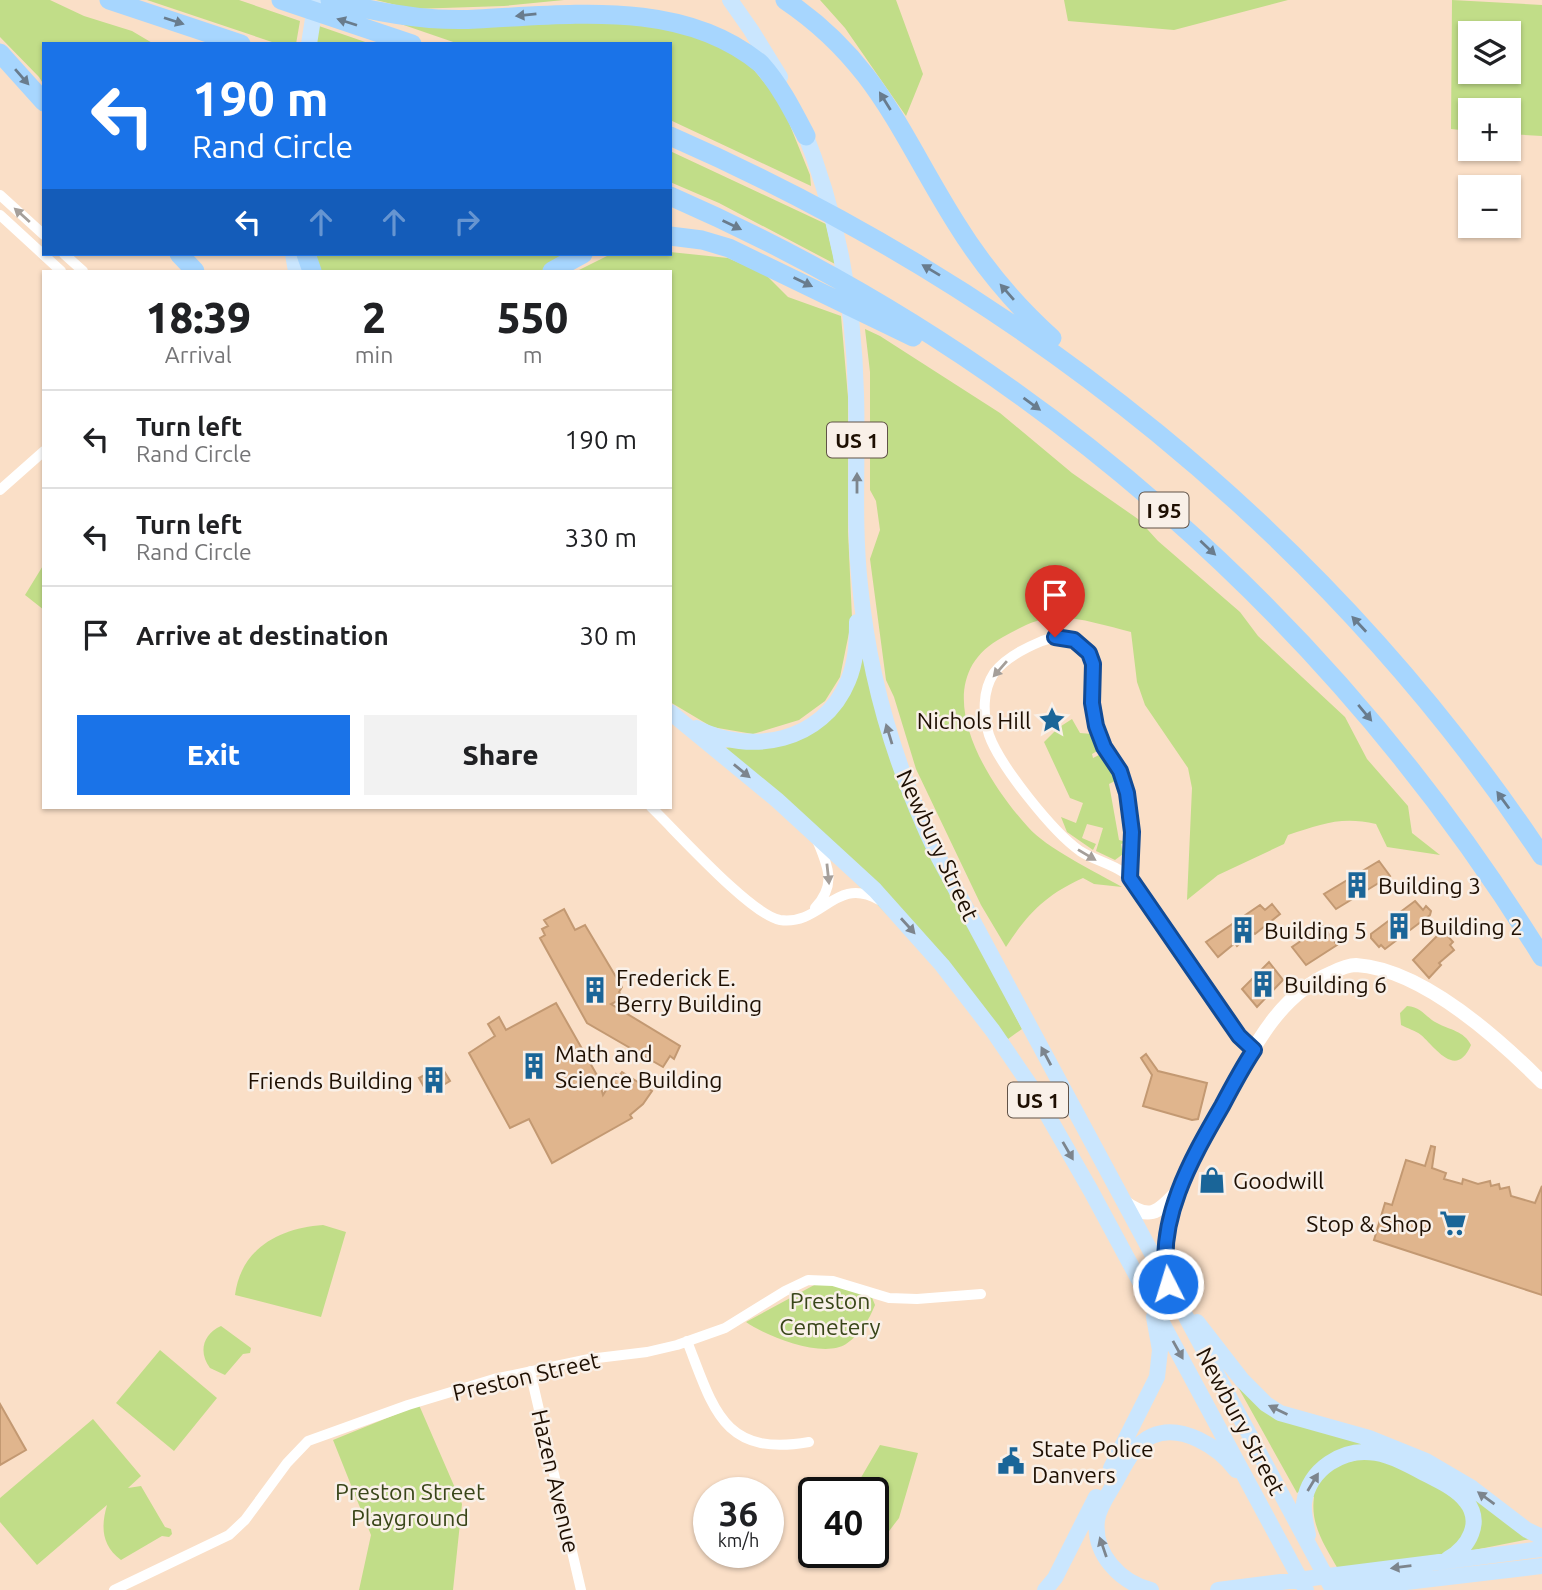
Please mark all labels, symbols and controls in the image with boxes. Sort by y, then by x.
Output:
one-way arrow [515,10,537,21]
one-way arrow [337,16,358,27]
one-way arrow [163,17,184,27]
map controls [1458,21,1521,238]
button: layers [1458,21,1521,84]
one-way arrow [14,69,29,86]
icon: left [77,70,168,161]
text: 190 m [192,70,329,125]
one-way arrow [879,91,892,110]
button: + [1458,98,1521,161]
text: Rand Circle [192,128,353,164]
button: − [1458,175,1521,238]
icon: left [229,203,267,241]
icon: ahead [302,203,340,241]
icon: ahead [375,203,413,241]
icon: right [448,203,486,241]
one-way arrow [13,207,31,223]
one-way arrow [722,219,742,230]
one-way arrow [921,264,940,277]
one-way arrow [793,277,813,288]
one-way arrow [1000,284,1015,301]
text: 18:39 [146,294,251,341]
text: 2 [362,294,386,341]
text: 550 [497,294,568,341]
text: Arrival [165,342,232,367]
text: min [355,342,393,367]
text: m [523,342,543,367]
one-way arrow [1023,396,1041,411]
text: Turn left [136,412,242,441]
icon: left [77,420,115,458]
road number: US 1 [827,422,887,458]
text: 190 m [565,425,637,454]
text: Rand Circle [136,441,252,466]
one-way arrow [851,472,863,494]
road number: I 95 [1140,492,1188,528]
text: Turn left [136,510,242,539]
icon: left [77,518,115,556]
text: 330 m [565,523,637,552]
text: Rand Circle [136,539,252,564]
one-way arrow [1199,540,1216,556]
pin [1025,565,1085,637]
icon: arrive [1036,576,1074,614]
icon: arrive [77,616,115,654]
one-way arrow [1352,616,1368,633]
text: Arrive at destination [136,621,389,650]
text: 30 m [579,621,637,650]
one-way arrow [992,660,1008,678]
one-way arrow [1357,704,1372,721]
place icon: Nichols Hill [1037,705,1067,735]
place label: Nichols Hill [917,708,1031,733]
button: Exit [77,715,350,795]
button: Share [364,715,637,795]
one-way arrow [884,723,894,744]
one-way arrow [732,764,750,779]
street label: Newbury Street [892,766,984,924]
one-way arrow [1496,791,1510,809]
one-way arrow [1078,848,1097,861]
one-way arrow [823,863,834,885]
building icon: Building 3 [1342,870,1372,900]
place label: Building 3 [1378,873,1481,898]
building icon: Building 2 [1384,911,1414,941]
place label: Building 2 [1420,914,1523,939]
building icon: Building 5 [1228,915,1258,945]
one-way arrow [900,917,916,934]
place label: Building 5 [1264,918,1367,943]
place label: Frederick E. Berry Building [616,965,762,1016]
building icon: Building 6 [1248,969,1278,999]
place label: Building 6 [1284,972,1387,997]
building icon: Frederick E. Berry Building [580,975,610,1005]
place label: Math and Science Building [555,1041,723,1092]
one-way arrow [1040,1046,1052,1065]
building icon: Math and Science Building [519,1051,549,1081]
building icon: Friends Building [419,1065,449,1095]
place label: Friends Building [248,1068,413,1093]
road number: US 1 [1008,1082,1068,1118]
one-way arrow [1062,1141,1074,1161]
shop icon: Goodwill [1197,1165,1227,1195]
place label: Goodwill [1233,1168,1324,1193]
supermarket icon: Stop & Shop [1438,1208,1468,1238]
place label: Stop & Shop [1306,1211,1432,1236]
position arrow [1131,1247,1205,1321]
park label: Preston Cemetery [779,1288,881,1339]
one-way arrow [1172,1340,1184,1360]
street label: Newbury Street [1192,1343,1290,1499]
street label: Preston Street [450,1347,602,1405]
one-way arrow [1268,1405,1288,1417]
street label: Hazen Avenue [527,1407,585,1555]
place label: State Police Danvers [1032,1436,1154,1487]
public building icon: State Police Danvers [996,1446,1026,1476]
one-way arrow [1307,1472,1320,1492]
speed limit sign: 40 [798,1477,889,1568]
park label: Preston Street Playground [335,1479,485,1530]
one-way arrow [1478,1491,1496,1506]
text: 36 [719,1493,758,1533]
text: km/h [718,1530,759,1550]
one-way arrow [1097,1537,1108,1558]
one-way arrow [1390,1561,1412,1572]

